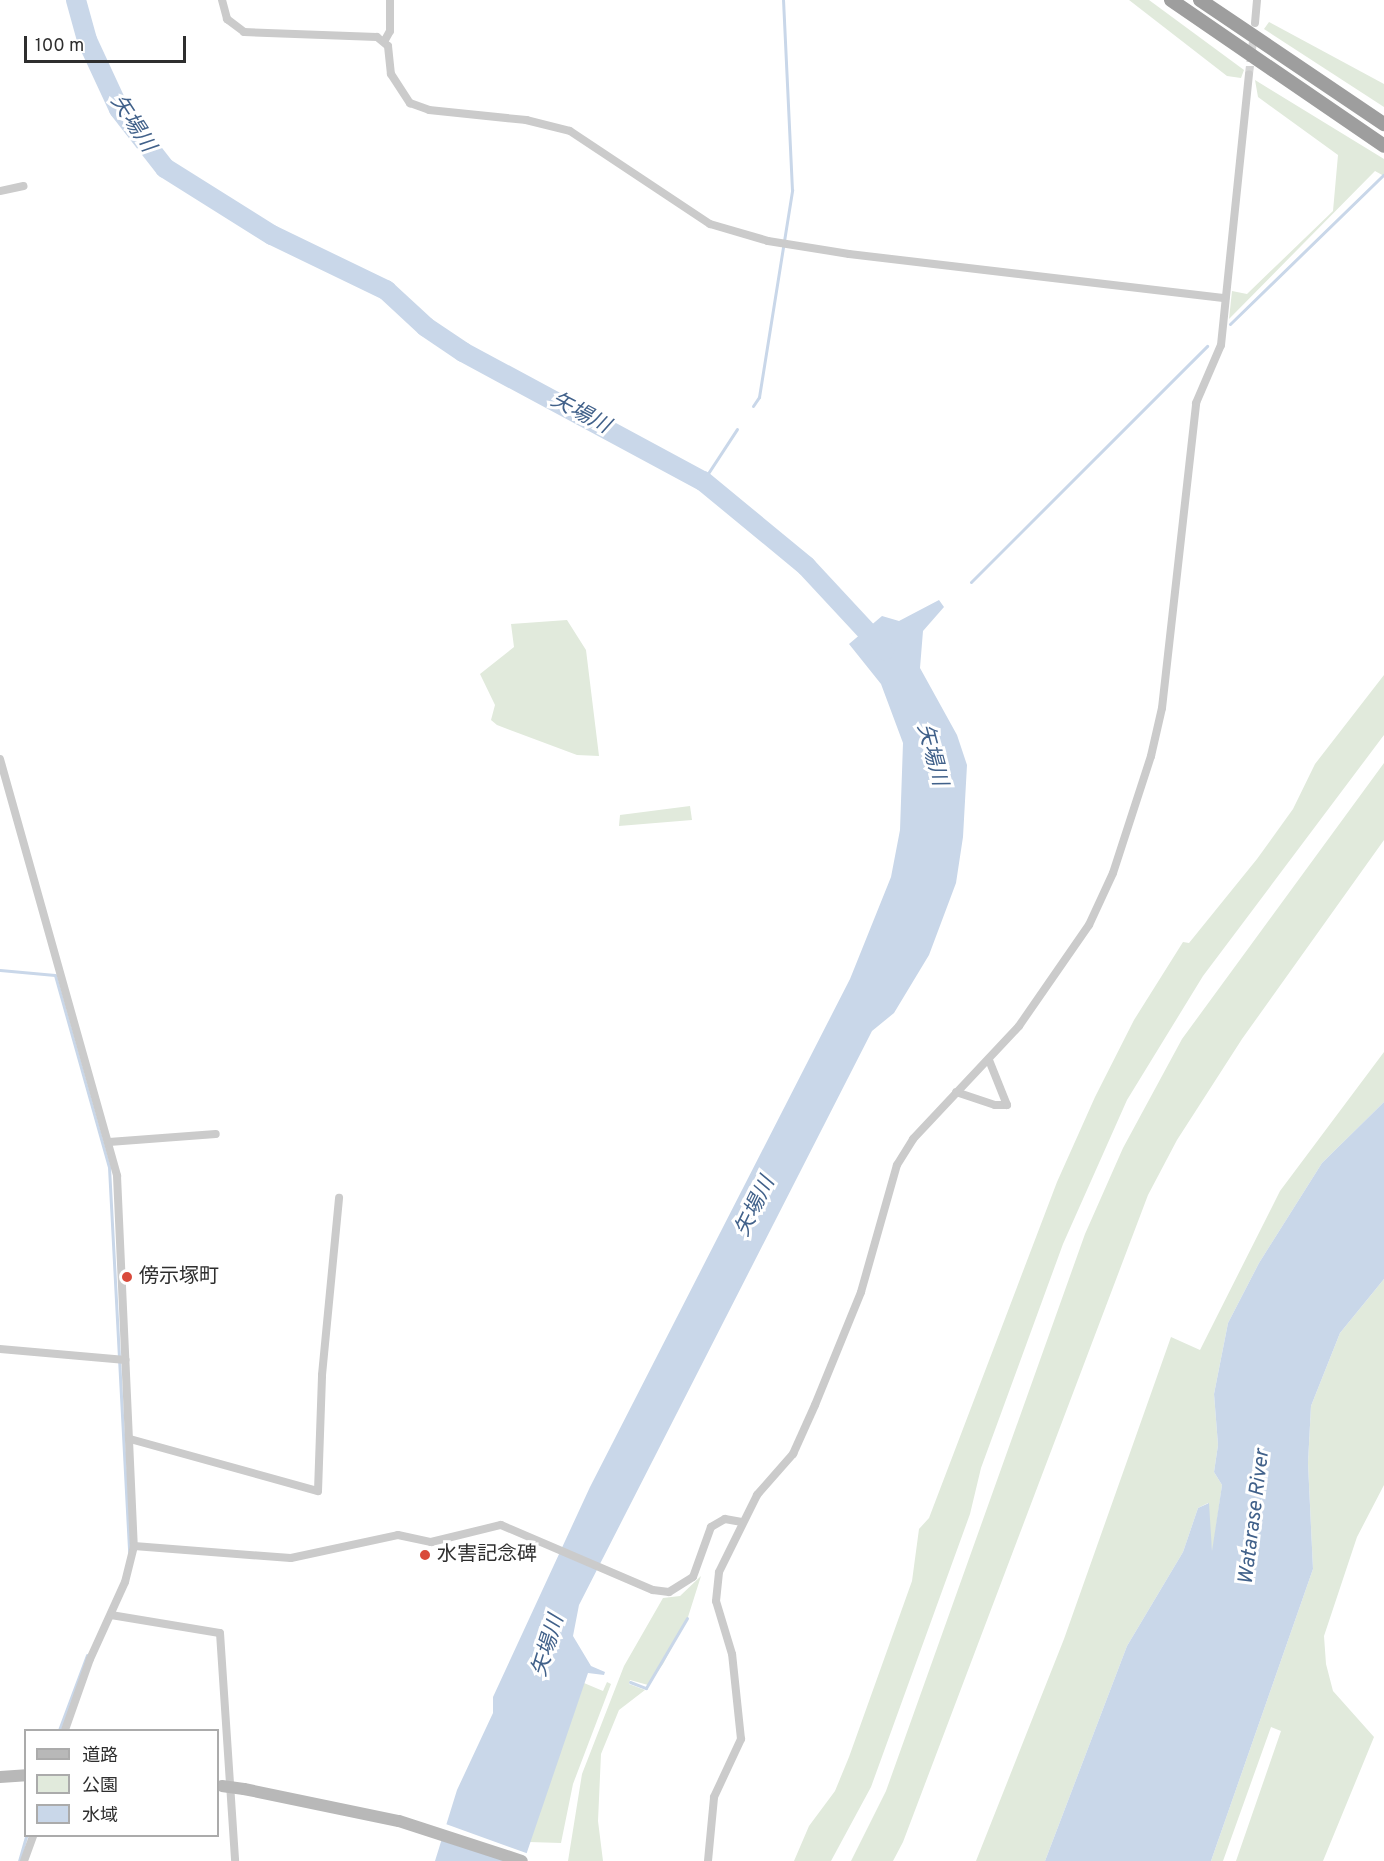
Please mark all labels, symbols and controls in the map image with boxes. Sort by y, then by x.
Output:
scale bar [27,24,189,62]
text: 100 m [35,35,84,58]
water label: 矢場川 [104,91,160,157]
water label: 矢場川 [546,388,614,440]
water label: 矢場川 [911,721,951,789]
water label: 矢場川 [731,1173,781,1241]
place label: 傍示塚町 [139,1265,219,1289]
marker: 傍示塚町 [120,1270,134,1284]
water label: Watarase River [1234,1448,1276,1586]
place label: 水害記念碑 [437,1543,537,1567]
marker: 水害記念碑 [418,1548,432,1562]
water label: 矢場川 [528,1612,570,1680]
legend [24,1729,219,1837]
text: 道路 [82,1745,118,1768]
text: 公園 [82,1775,118,1798]
text: 水域 [82,1805,118,1828]

